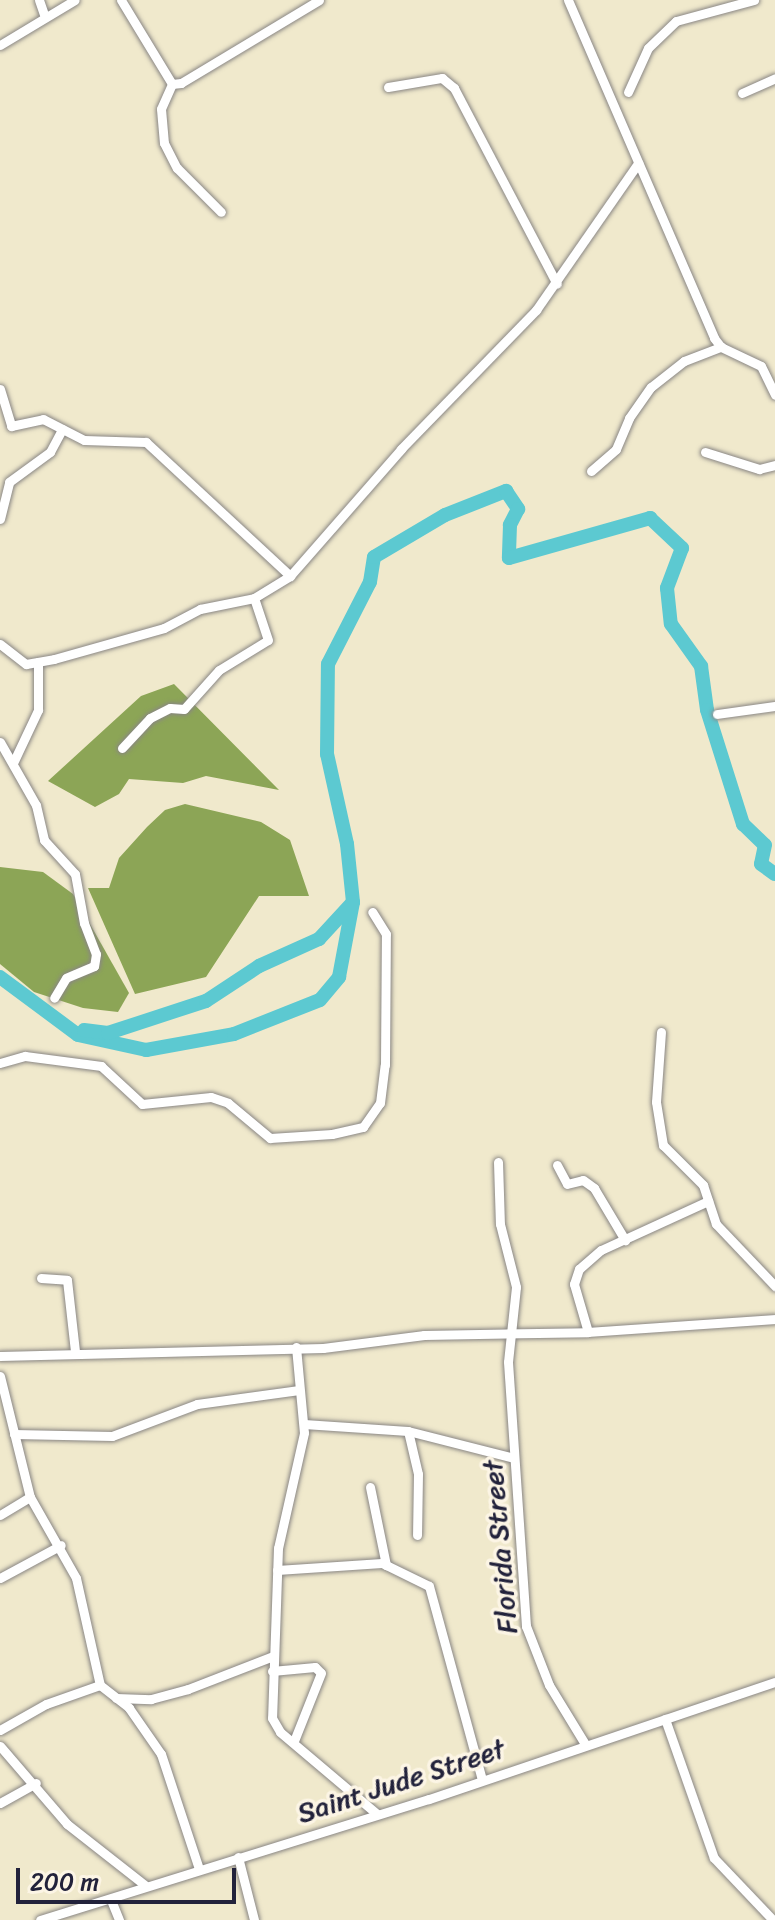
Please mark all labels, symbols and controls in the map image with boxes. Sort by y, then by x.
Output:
street label: Florida Street [476,1459,524,1635]
street label: Saint Jude Street [291,1731,511,1831]
scale bar [20,1852,240,1902]
text: 200 m [30,1861,99,1903]

